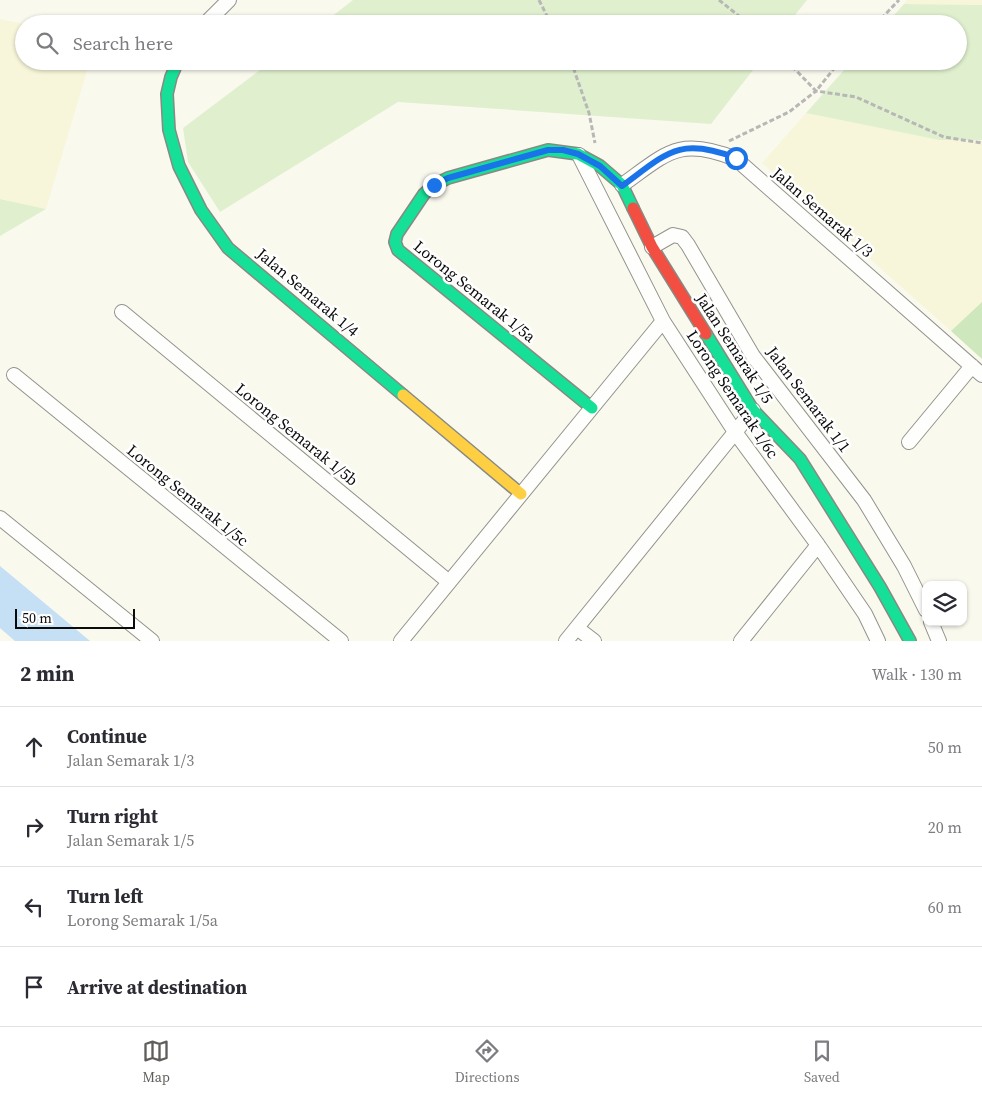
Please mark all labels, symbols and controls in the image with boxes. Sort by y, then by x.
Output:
search box [15,15,967,70]
icon: search [33,29,61,57]
text: Search here [73,30,173,56]
route start [725,147,748,170]
street label: Jalan Semarak 1/3 [767,161,878,262]
route end [423,174,446,197]
street label: Lorong Semarak 1/5a [409,235,541,348]
street label: Jalan Semarak 1/4 [251,242,364,341]
street label: Jalan Semarak 1/5 [691,288,779,407]
street label: Lorong Semarak 1/6c [682,325,784,463]
street label: Jalan Semarak 1/1 [761,341,856,456]
street label: Lorong Semarak 1/5b [231,378,363,490]
street label: Lorong Semarak 1/5c [123,439,254,551]
map controls [922,581,967,626]
button: layers [922,581,967,626]
scale bar [15,606,135,629]
text: 50 m [22,608,52,628]
text: 2 min [20,659,75,688]
text: Walk · 130 m [872,663,962,685]
text: Continue [67,723,147,749]
icon: ahead [20,733,48,761]
text: 50 m [928,736,962,758]
text: Jalan Semarak 1/3 [67,749,194,771]
text: Turn right [67,803,158,829]
icon: right [20,813,48,841]
text: 20 m [928,816,962,838]
text: Jalan Semarak 1/5 [67,829,194,851]
text: Turn left [67,883,143,909]
icon: left [20,893,48,921]
text: 60 m [928,896,962,918]
text: Lorong Semarak 1/5a [67,909,218,931]
icon: arrive [20,973,48,1001]
text: Arrive at destination [67,974,247,1000]
tab: Map [142,1037,170,1087]
tab: Directions [455,1037,519,1087]
tab: Saved [804,1037,840,1087]

